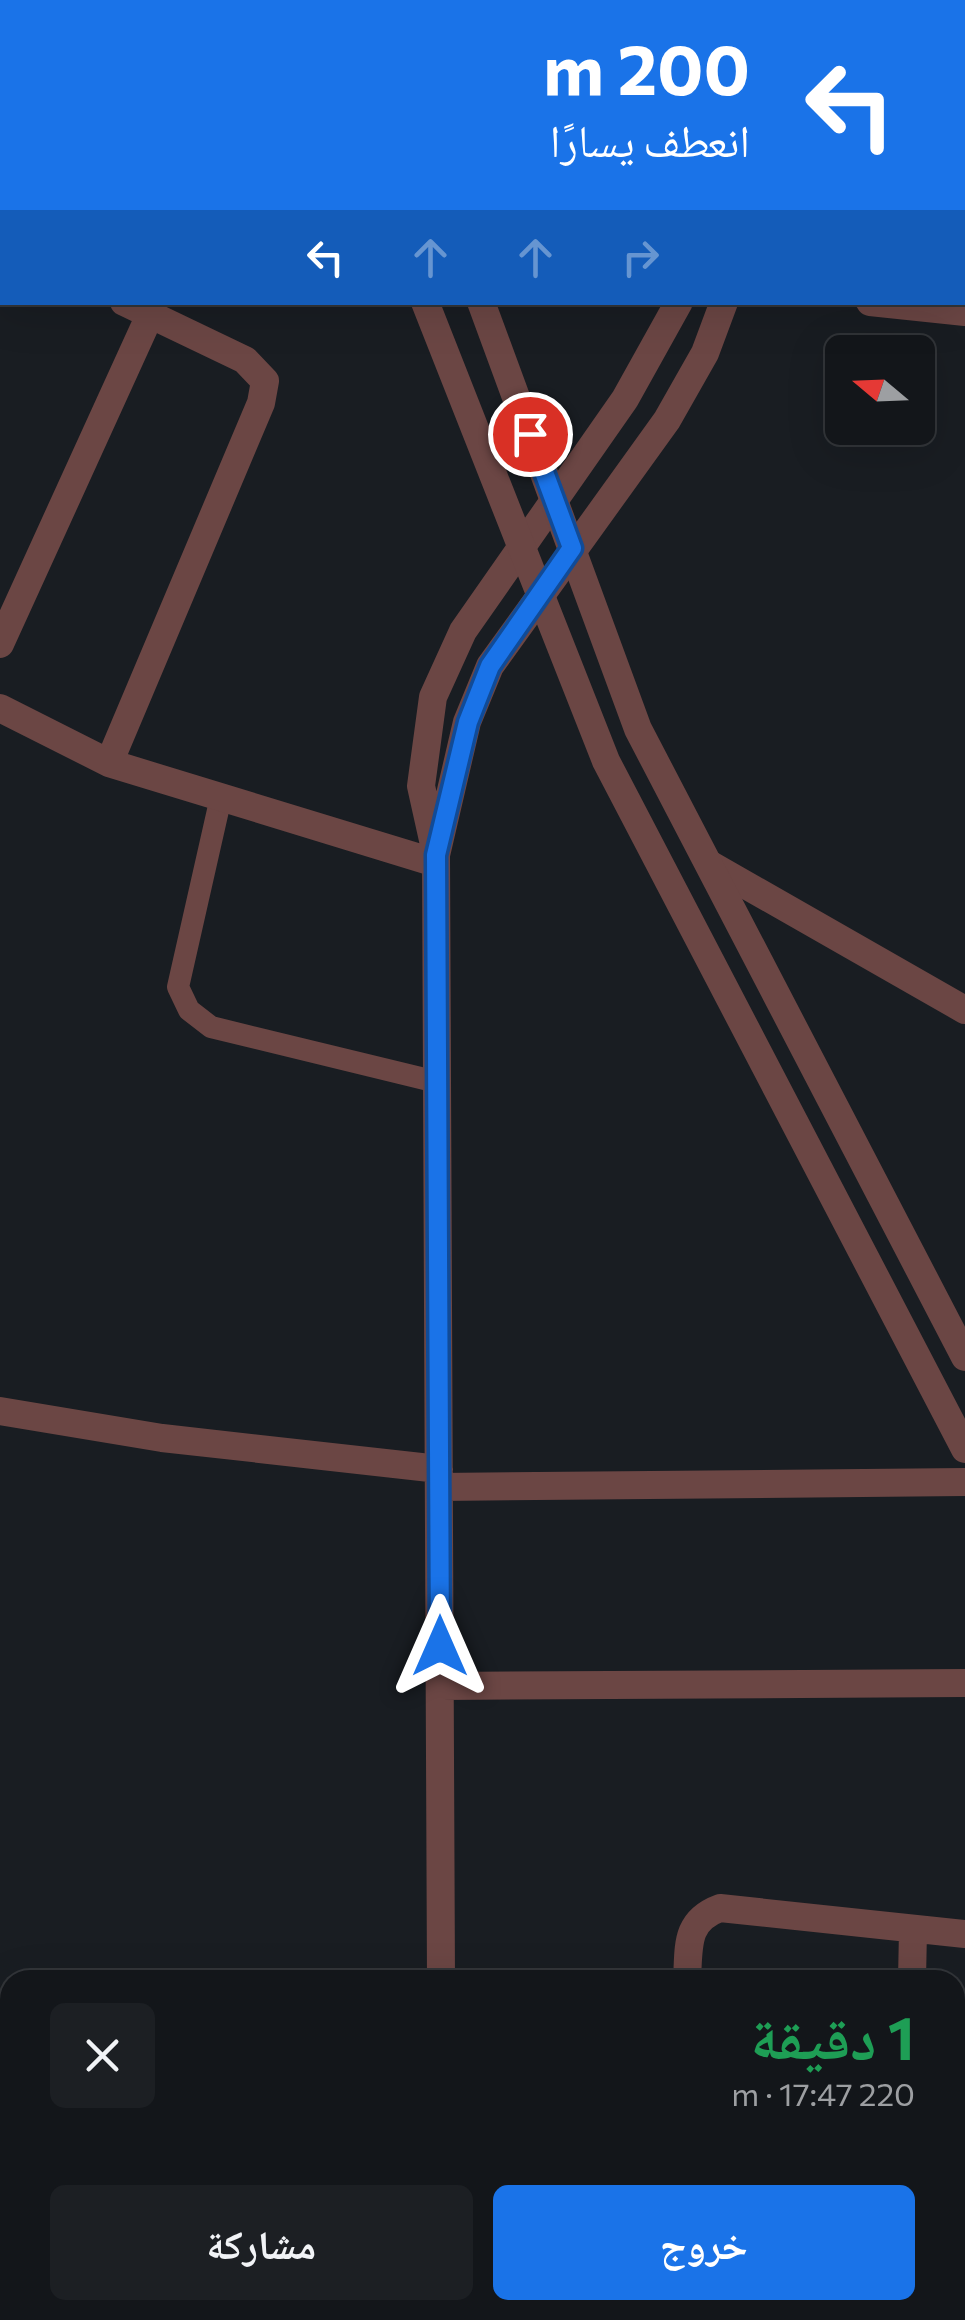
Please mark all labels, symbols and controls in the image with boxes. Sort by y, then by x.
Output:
text: 200 m [543,24,750,109]
icon: left [785,40,915,170]
text: انعطف يسارًا [550,111,750,166]
icon: left [298,230,353,285]
icon: ahead [403,230,458,285]
icon: ahead [508,230,563,285]
icon: right [613,230,668,285]
north arrow [825,335,935,445]
map controls [825,335,935,445]
pin [488,392,573,477]
icon: arrive [503,407,558,462]
position arrow [388,1594,492,1698]
text: 1 دقيقة [750,1999,915,2072]
button: close [50,2003,155,2108]
text: 220 m · 17:47 [731,2073,915,2113]
button: مشاركة [50,2185,473,2300]
button: خروج [493,2185,915,2300]

